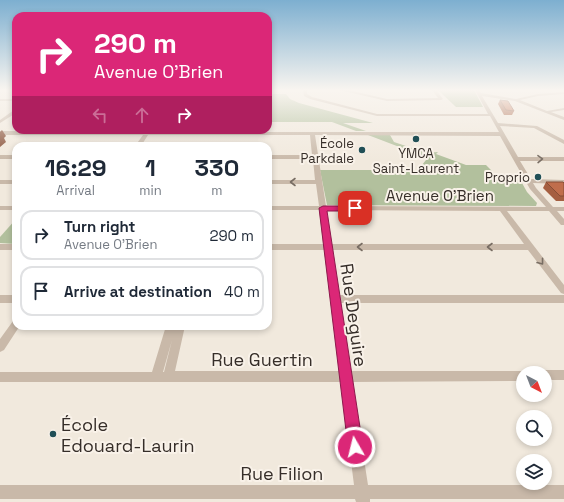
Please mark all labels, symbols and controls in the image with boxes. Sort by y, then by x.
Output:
text: 290 m [94,25,177,61]
icon: right [28,28,80,80]
text: Avenue O'Brien [94,60,223,83]
icon: left [89,104,111,126]
icon: ahead [131,104,153,126]
icon: right [173,104,195,126]
marker: YMCA Saint-Laurent [411,134,421,144]
place label: École Parkdale [301,135,354,167]
marker: École Parkdale [357,145,367,155]
place label: YMCA Saint-Laurent [373,145,459,177]
text: 16:29 [45,152,107,183]
text: 1 [145,152,156,183]
text: 330 [194,152,239,183]
one-way arrow [537,155,543,163]
place label: Proprio [485,169,530,186]
marker: Proprio [533,172,543,182]
one-way arrow [290,178,296,186]
text: Arrival [56,182,95,199]
text: min [139,182,162,199]
text: m [211,182,222,199]
street label: Avenue O'Brien [386,186,494,205]
pin [338,191,372,225]
icon: arrive [344,197,366,219]
text: Turn right [64,217,135,236]
icon: right [30,224,52,246]
text: 290 m [209,226,254,245]
text: Avenue O'Brien [64,236,157,253]
one-way arrow [357,243,363,251]
one-way arrow [487,243,493,251]
one-way arrow [536,257,543,264]
street label: Rue Deguire [335,262,373,368]
icon: arrive [30,280,52,302]
text: Arrive at destination [64,282,212,301]
text: 40 m [224,282,260,301]
street label: Rue Guertin [211,348,313,371]
north arrow [516,366,552,402]
map controls [516,366,552,490]
button: search [516,410,552,446]
place label: École Edouard-Laurin [61,413,195,457]
position arrow [334,426,376,468]
marker: École Edouard-Laurin [48,429,58,439]
button: layers [516,454,552,490]
street label: Rue Filion [241,462,323,485]

